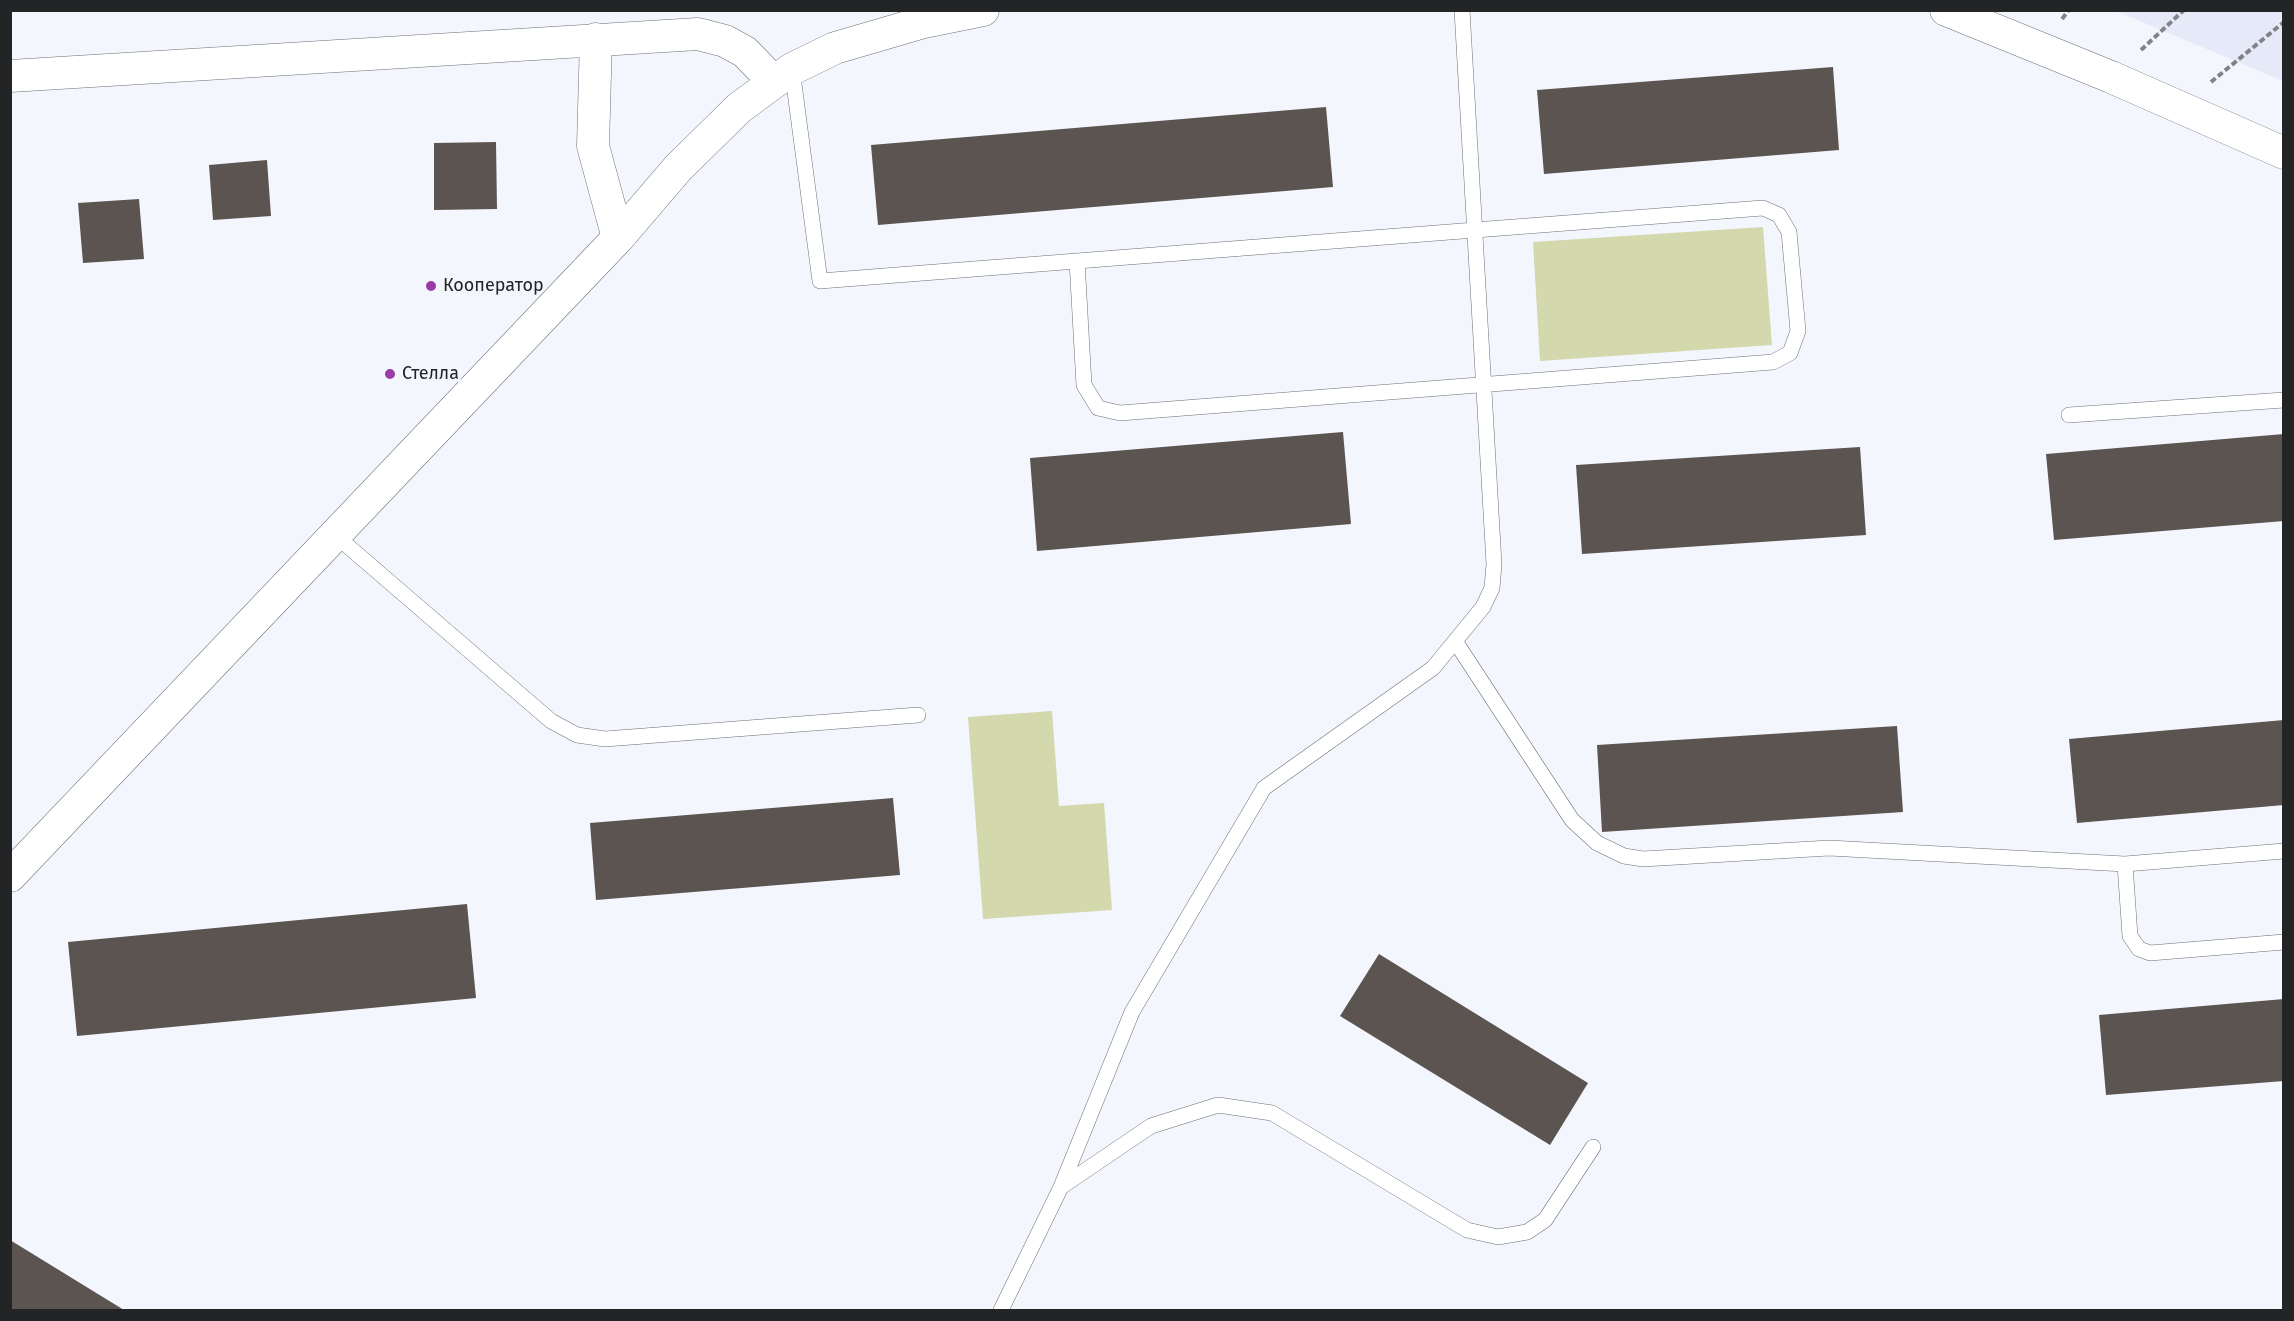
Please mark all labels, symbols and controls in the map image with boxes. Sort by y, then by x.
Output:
place label: Кооператор [443,275,544,297]
marker: Кооператор [424,279,438,293]
place label: Стелла [402,363,459,385]
marker: Стелла [383,367,397,381]

